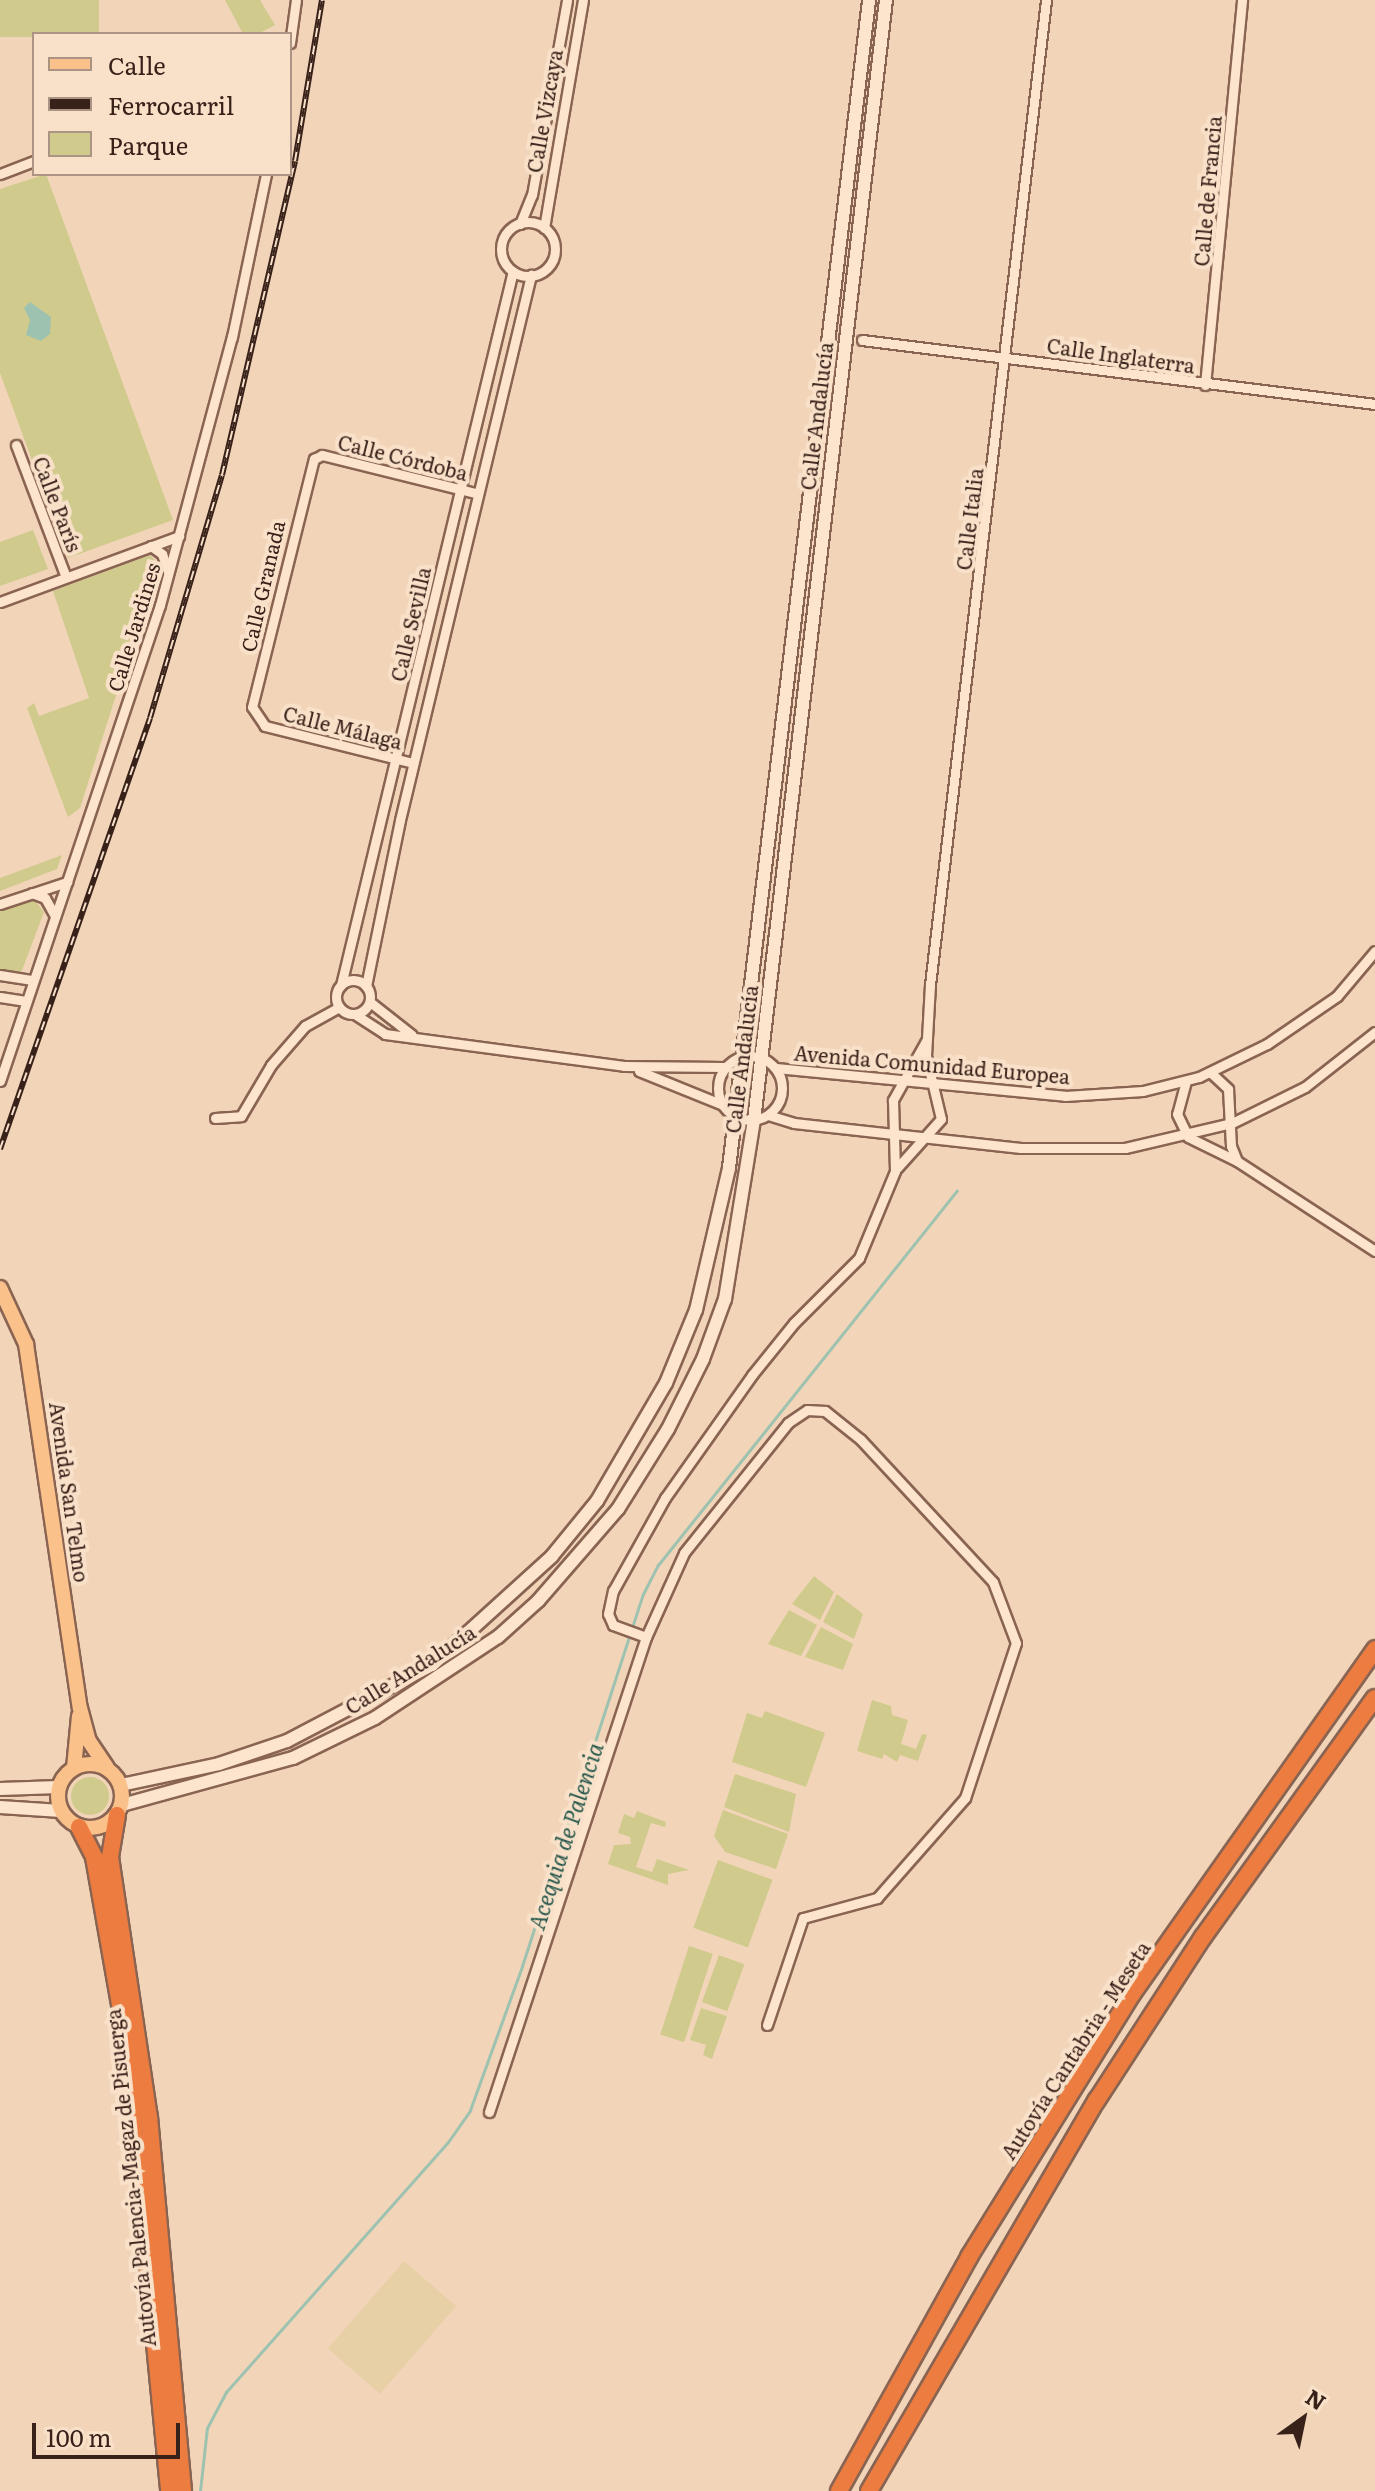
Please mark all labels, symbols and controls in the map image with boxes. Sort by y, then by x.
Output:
legend [32,32,292,176]
text: Calle [108,47,166,82]
street label: Calle Vizcaya [521,48,567,174]
text: Ferrocarril [108,87,234,122]
street label: Calle de Francia [1188,115,1226,267]
text: Parque [108,127,188,162]
street label: Calle Inglaterra [1045,333,1197,377]
street label: Calle Andalucía [795,341,837,491]
street label: Calle Córdoba [336,429,470,485]
street label: Calle París [29,453,87,555]
street label: Calle Italia [951,467,987,571]
street label: Calle Granada [235,518,289,654]
street label: Calle Jardines [102,560,164,694]
street label: Calle Sevilla [385,564,435,684]
street label: Calle Málaga [281,701,405,753]
street label: Calle Andalucía [720,984,762,1134]
street label: Avenida Comunidad Europea [793,1040,1071,1088]
street label: Avenida San Telmo [45,1400,95,1584]
street label: Calle Andalucía [340,1619,480,1719]
water label: Acequia de Palencia [522,1739,608,1933]
street label: Autovía Cantabria - Meseta [995,1936,1155,2164]
street label: Autovía Palencia-Magaz de Pisuerga [100,2008,160,2348]
north arrow [1263,2379,1343,2459]
text: N [1300,2380,1333,2417]
scale bar [36,2407,184,2457]
text: 100 m [46,2419,112,2454]

